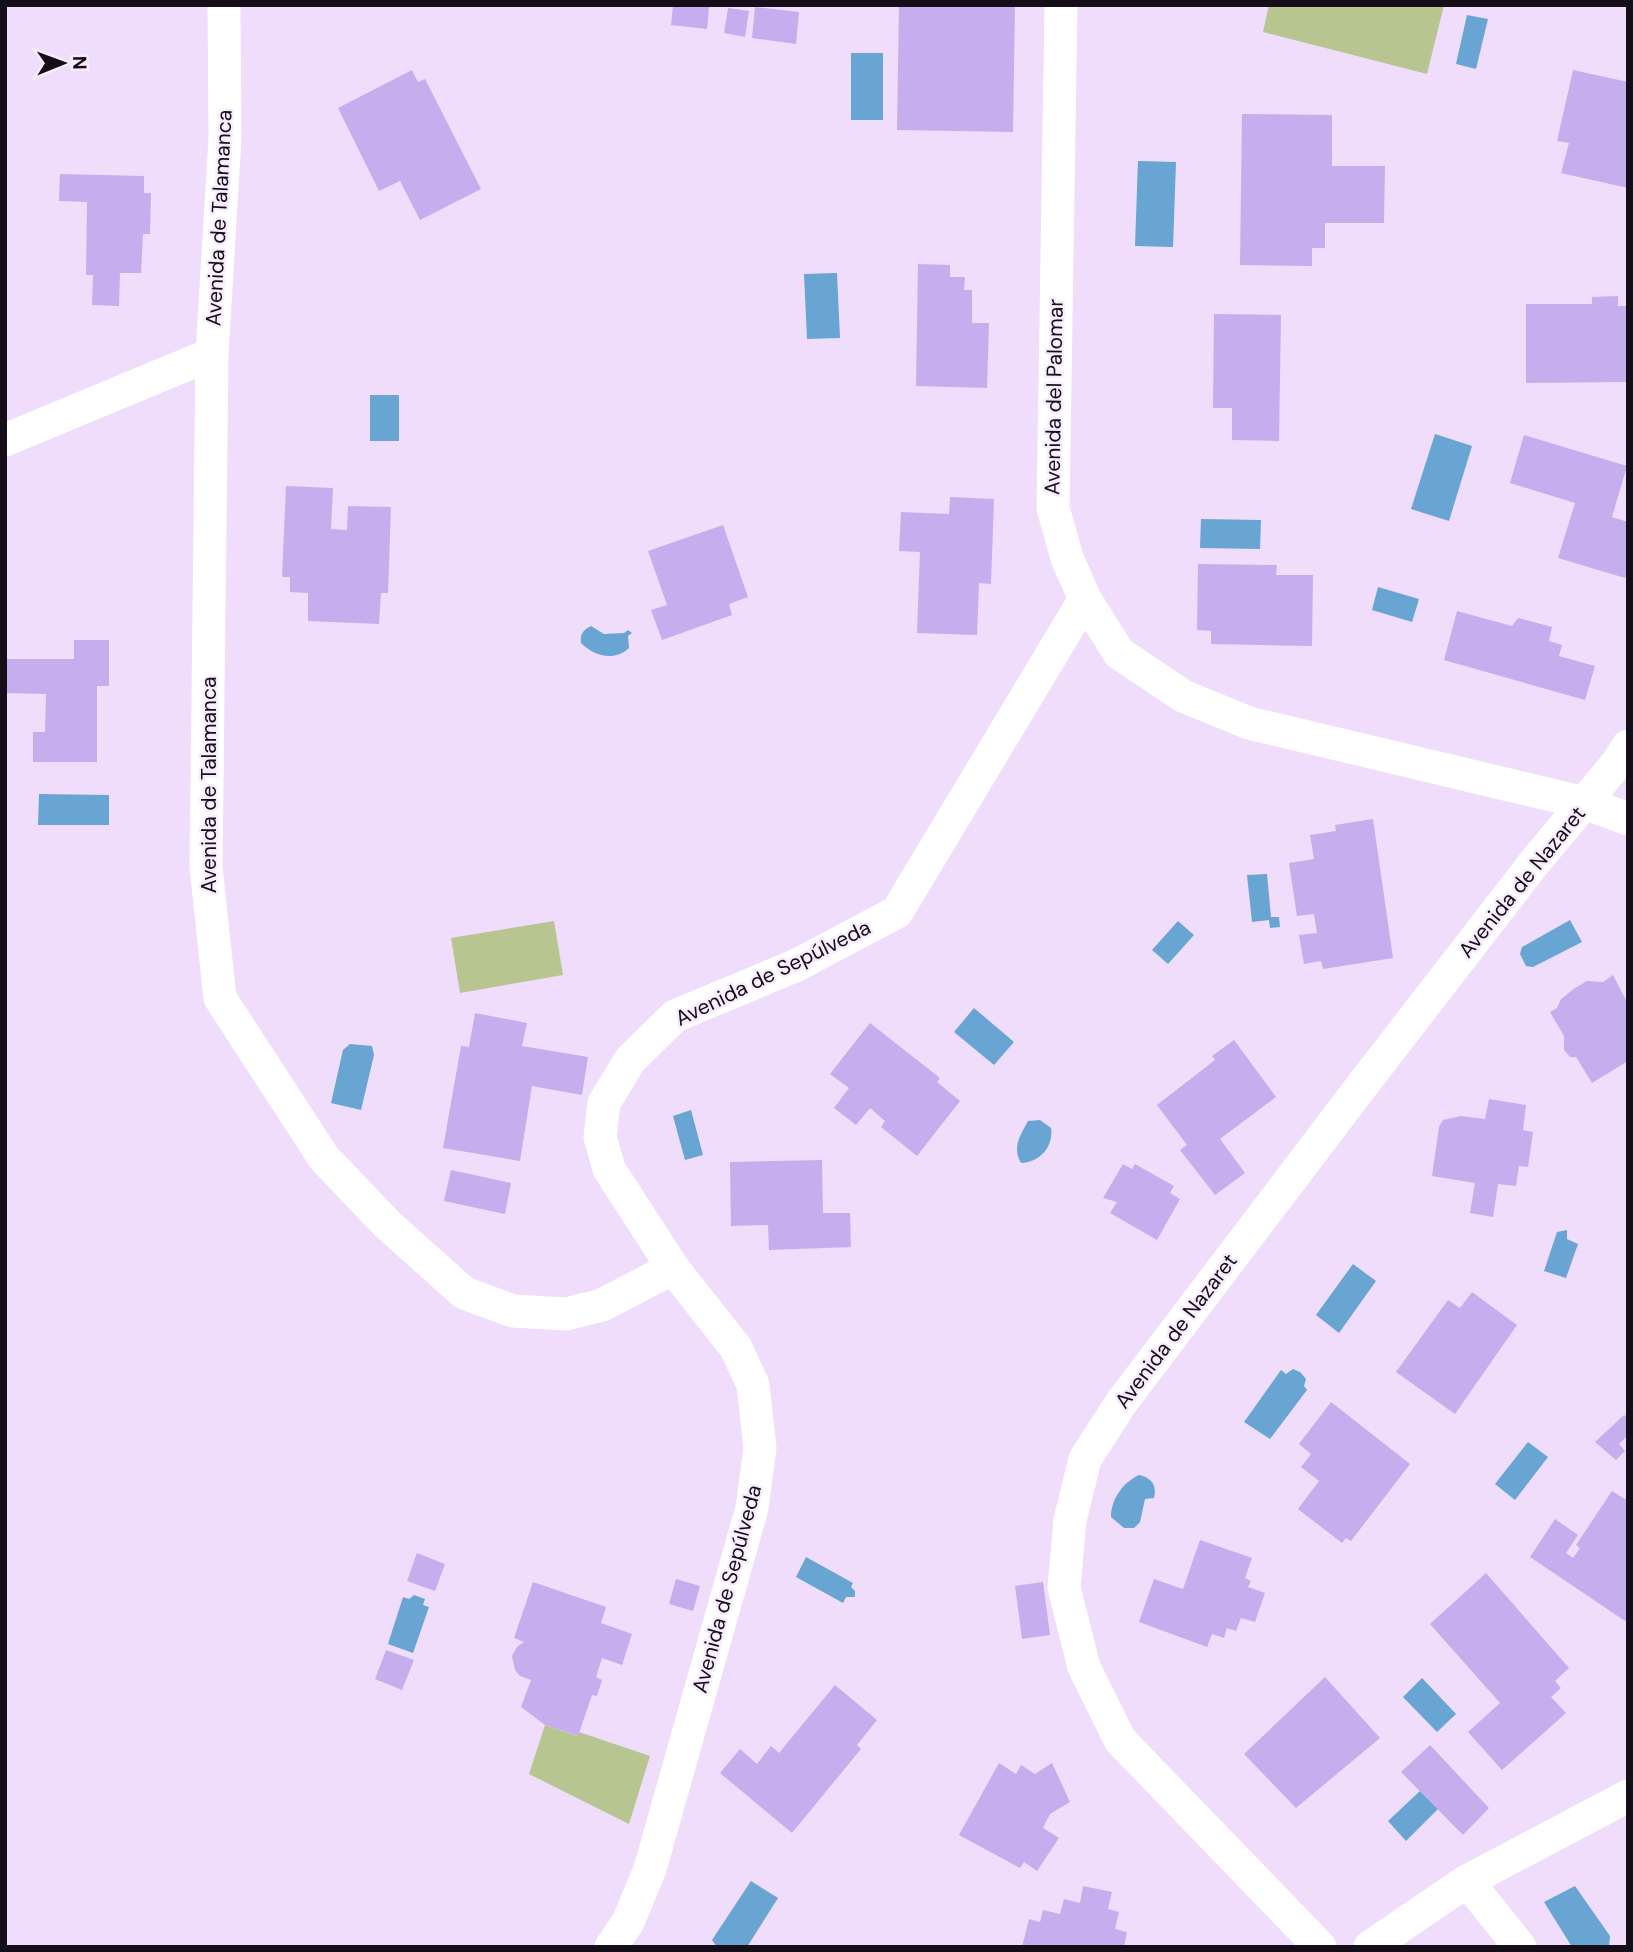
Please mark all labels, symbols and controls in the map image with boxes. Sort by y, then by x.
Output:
north arrow [28,28,98,98]
text: N [67,56,92,70]
street label: Avenida de Talamanca [199,109,239,327]
street label: Avenida del Palomar [1038,298,1070,495]
street label: Avenida de Talamanca [195,677,223,893]
street label: Avenida de Nazaret [1452,800,1592,964]
street label: Avenida de Sepúlveda [671,913,875,1033]
street label: Avenida de Nazaret [1108,1248,1244,1414]
street label: Avenida de Sepúlveda [686,1482,768,1696]

